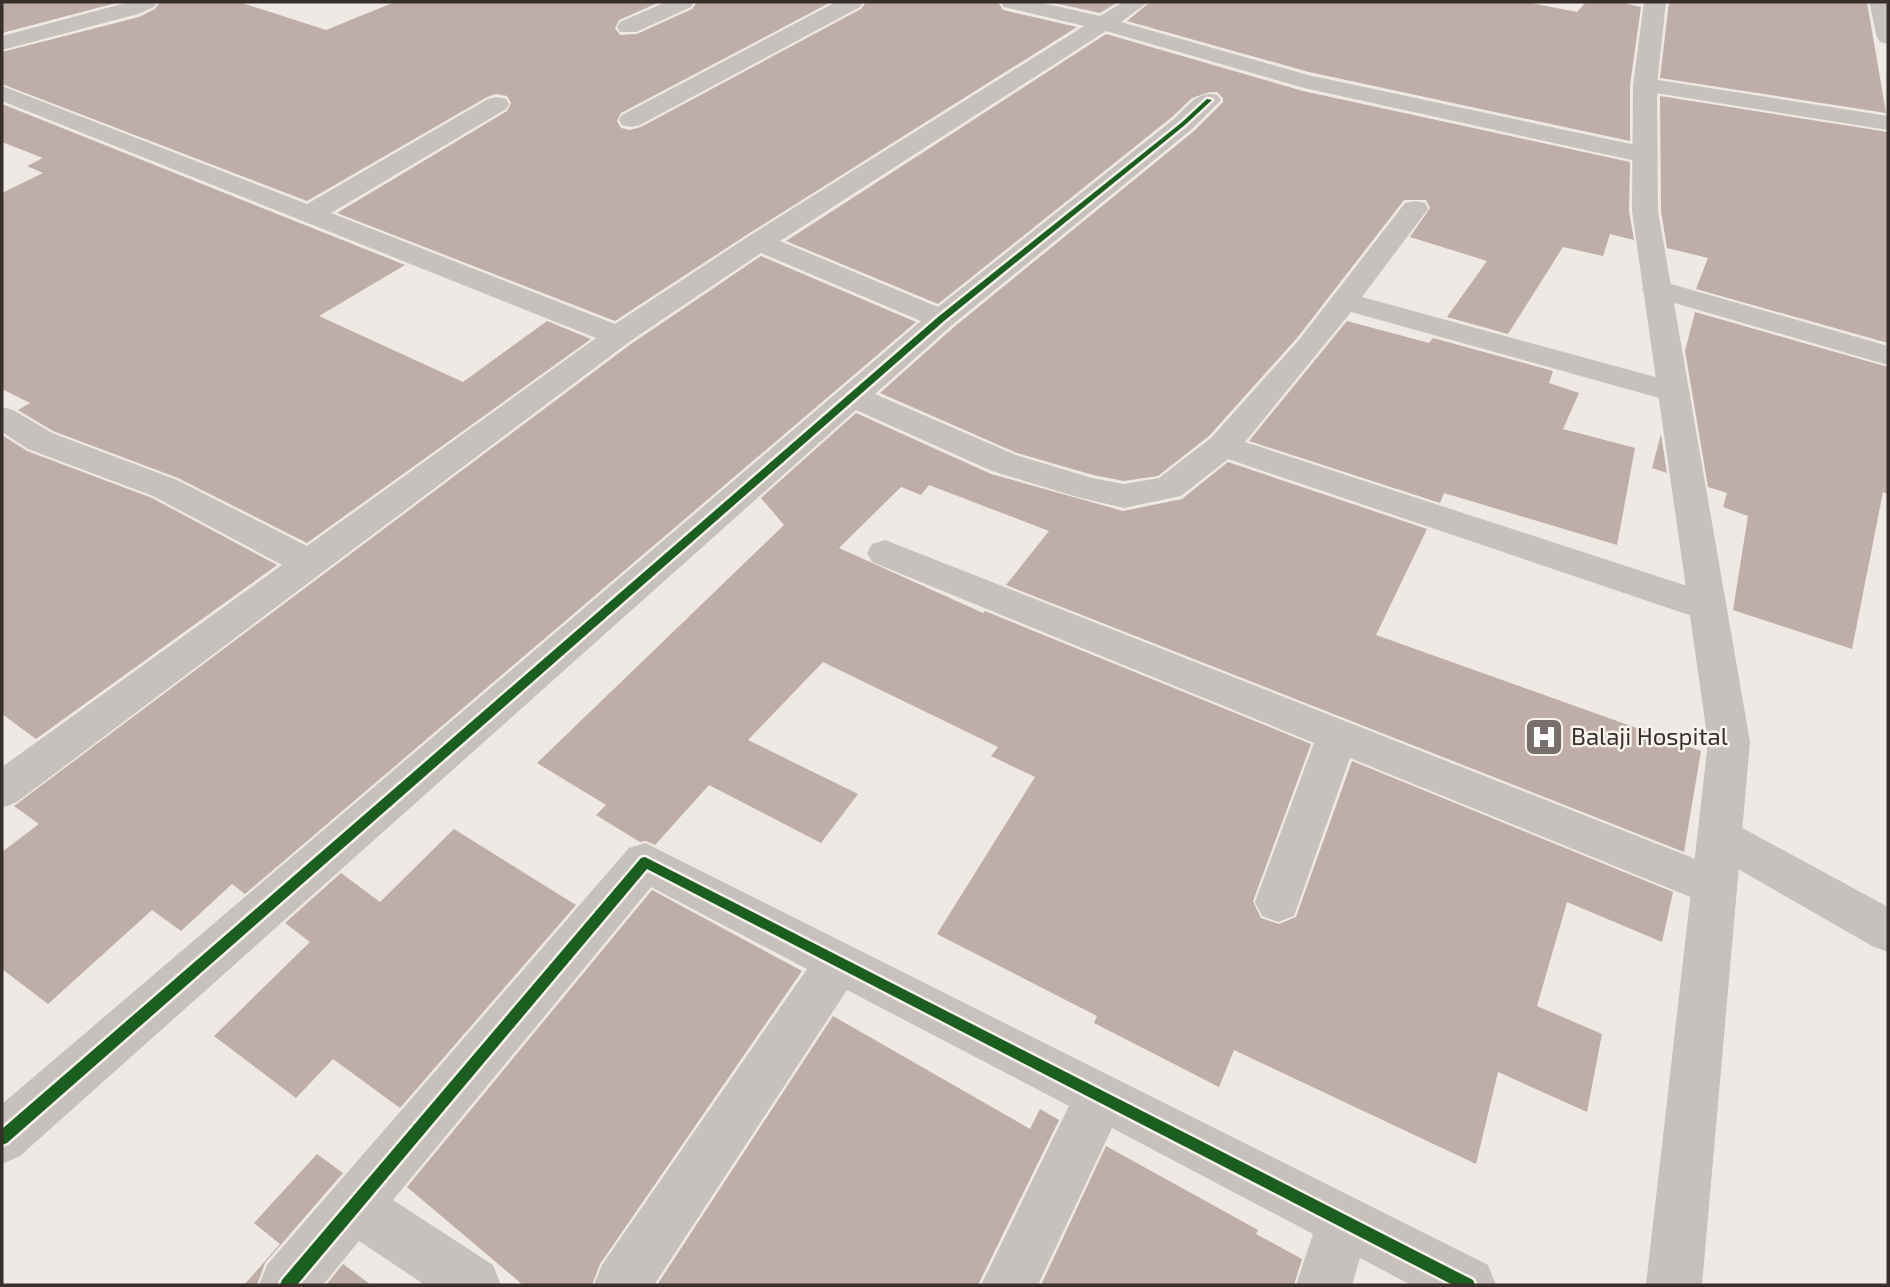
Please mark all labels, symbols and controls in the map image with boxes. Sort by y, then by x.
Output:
hospital icon: Balaji Hospital [1523,716,1565,758]
place label: Balaji Hospital [1571,721,1728,750]

